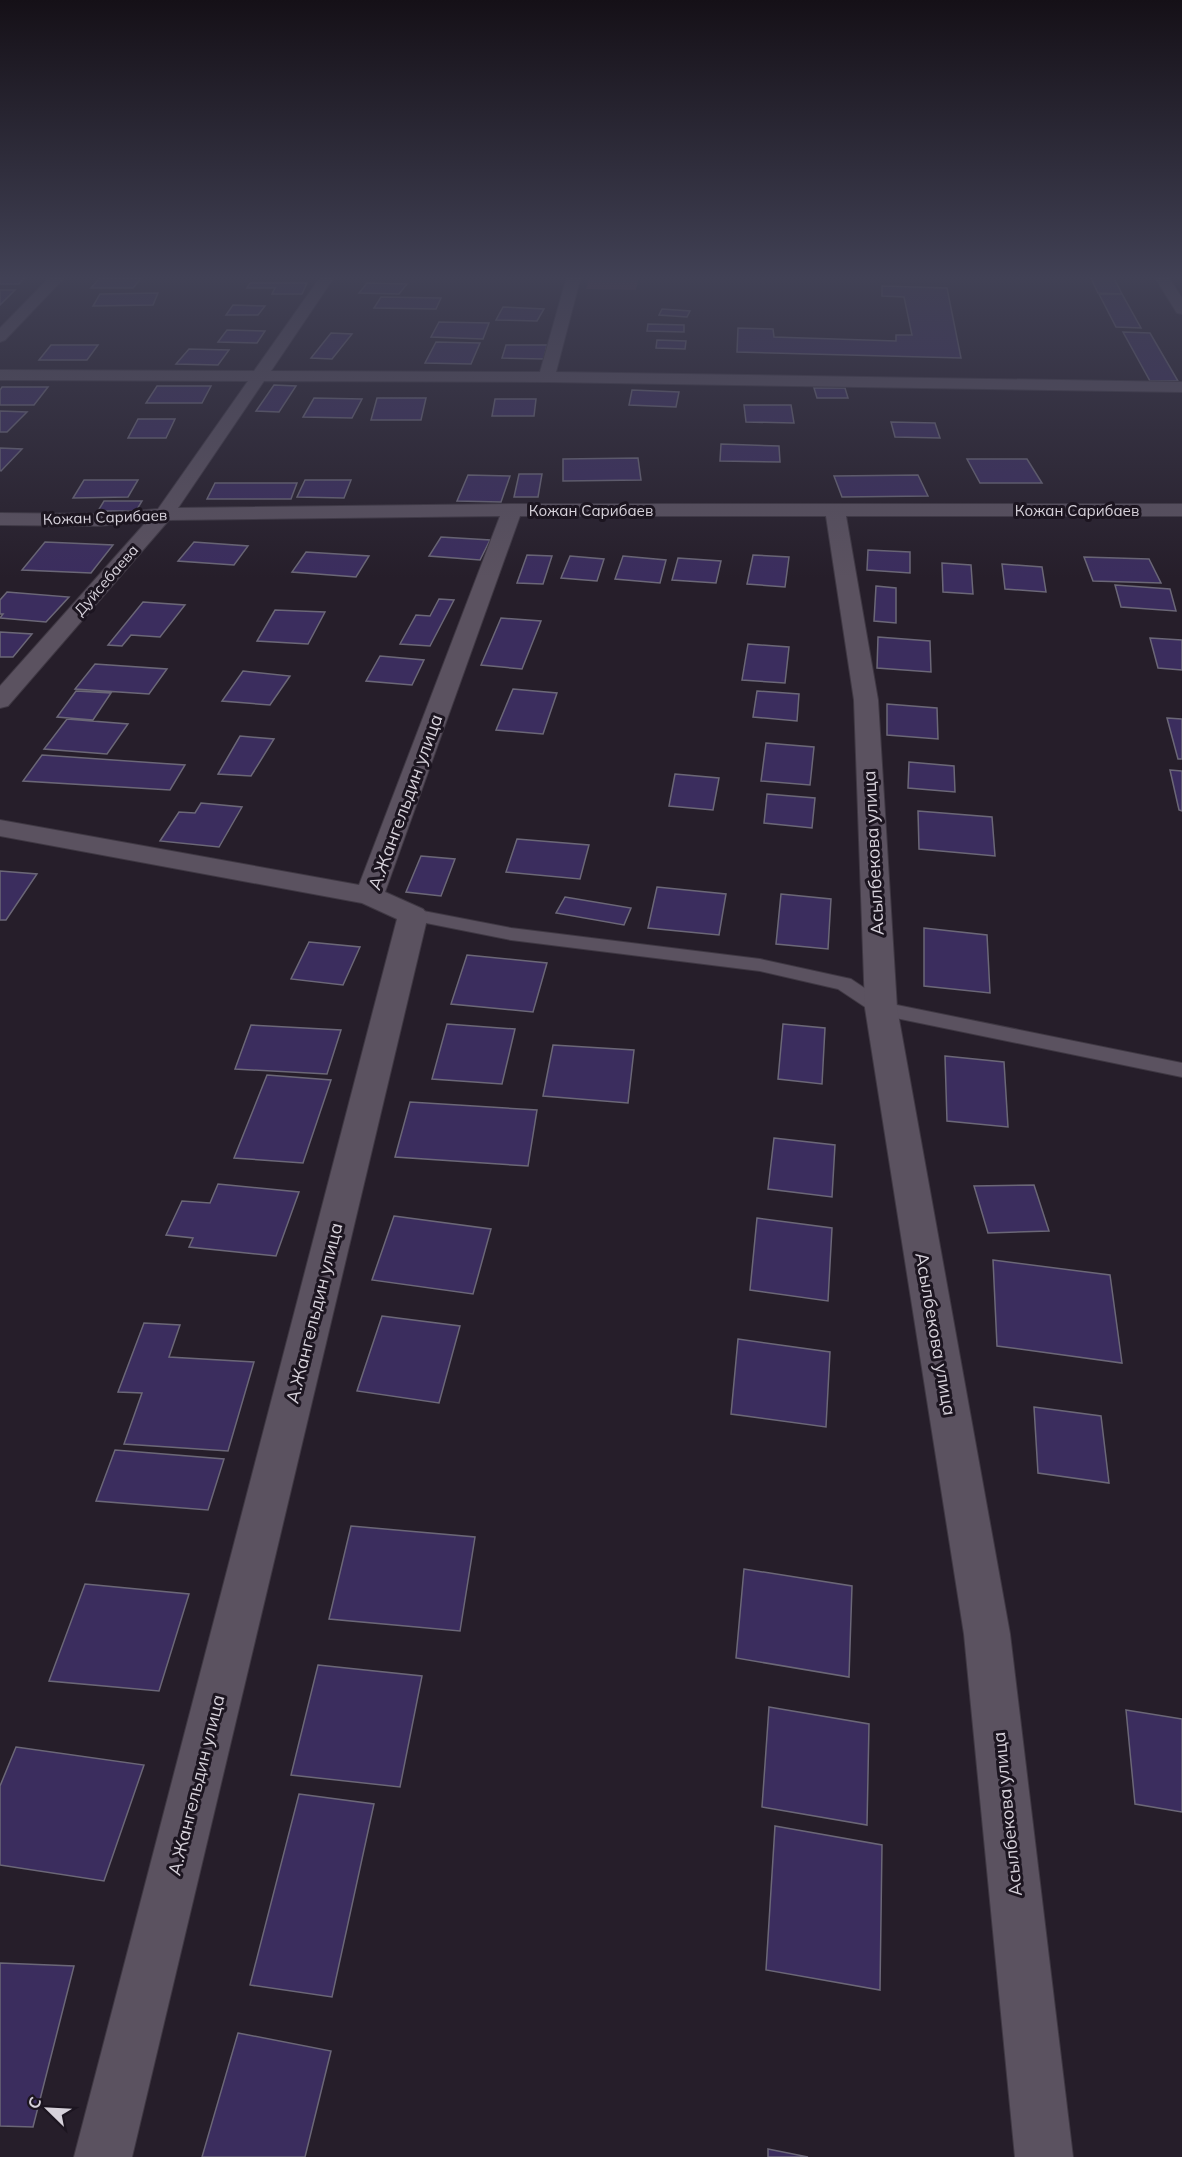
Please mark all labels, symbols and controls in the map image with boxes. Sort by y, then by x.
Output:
street label: Кожан Сарибаев [529,501,653,520]
street label: Кожан Сарибаев [1015,501,1139,520]
street label: Кожан Сарибаев [42,505,168,529]
street label: Дуйсебаева [70,540,142,620]
street label: А.Жангельдин улица [362,711,448,893]
street label: Асылбекова улица [857,770,889,936]
street label: А.Жангельдин улица [280,1220,348,1406]
street label: Асылбекова улица [910,1251,962,1417]
street label: А.Жангельдин улица [162,1692,230,1878]
street label: Асылбекова улица [987,1731,1027,1897]
north arrow [18,2079,78,2139]
text: С [23,2094,46,2112]

